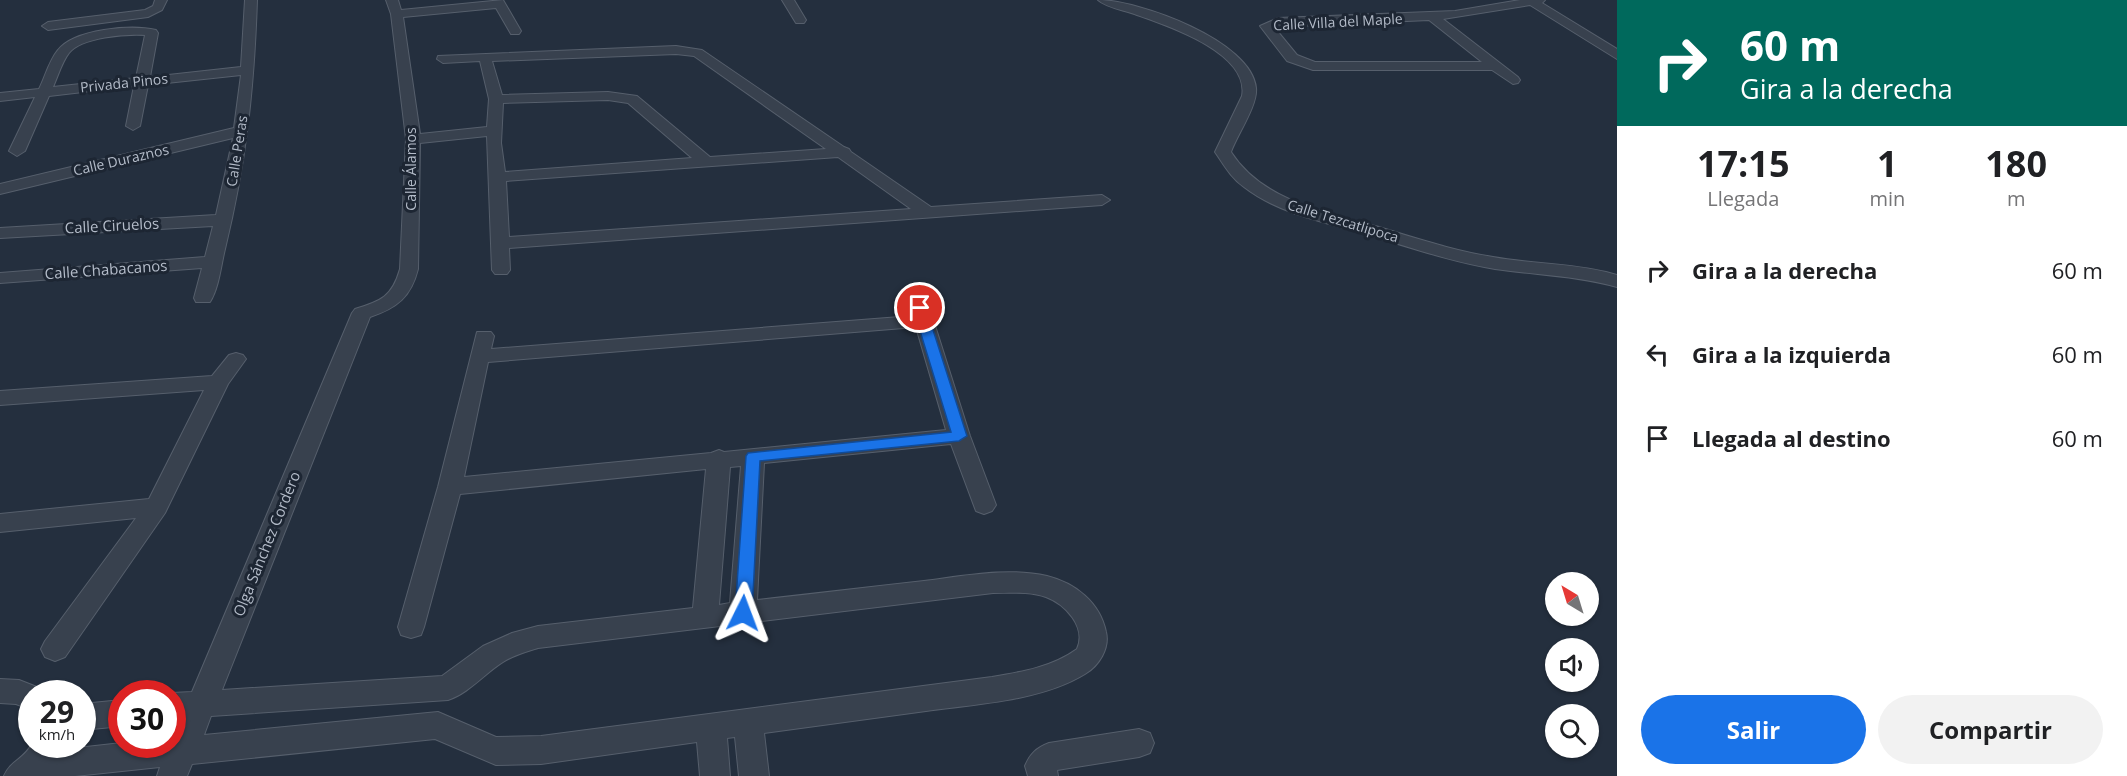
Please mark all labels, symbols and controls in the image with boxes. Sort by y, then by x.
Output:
street label: Calle Villa del Maple [1273,9,1403,34]
text: 60 m [1740,16,1840,73]
icon: right [1641,24,1719,102]
street label: Privada Pinos [79,68,169,97]
text: Gira a la derecha [1740,70,1953,107]
street label: Calle Peras [222,114,252,188]
street label: Calle Álamos [401,127,420,211]
street label: Calle Duraznos [71,139,171,180]
text: 17:15 [1697,139,1790,188]
text: 1 [1877,139,1898,188]
text: 180 [1985,139,2047,188]
text: Llegada [1707,185,1779,212]
text: min [1869,185,1905,212]
text: m [2007,185,2025,212]
street label: Calle Tezcatlipoca [1285,195,1401,246]
street label: Calle Ciruelos [64,213,160,237]
icon: right [1641,254,1674,287]
street label: Calle Chabacanos [44,255,168,283]
text: Gira a la derecha [1692,255,1877,285]
text: 60 m [2052,255,2103,285]
pin [894,282,945,333]
icon: arrive [903,291,936,324]
icon: left [1641,338,1674,371]
text: Gira a la izquierda [1692,339,1891,369]
text: 60 m [2052,339,2103,369]
icon: arrive [1641,422,1674,455]
text: Llegada al destino [1692,423,1891,453]
text: 60 m [2052,423,2103,453]
street label: Olga Sánchez Cordero [228,468,304,619]
north arrow [1545,572,1599,626]
map controls [1545,572,1599,758]
position arrow [711,581,775,645]
button: sound [1545,638,1599,692]
speed limit sign: 30 [108,680,186,758]
text: 29 [40,691,74,732]
button: Salir [1641,695,1866,764]
button: Compartir [1878,695,2103,764]
button: search [1545,704,1599,758]
text: km/h [39,724,75,744]

